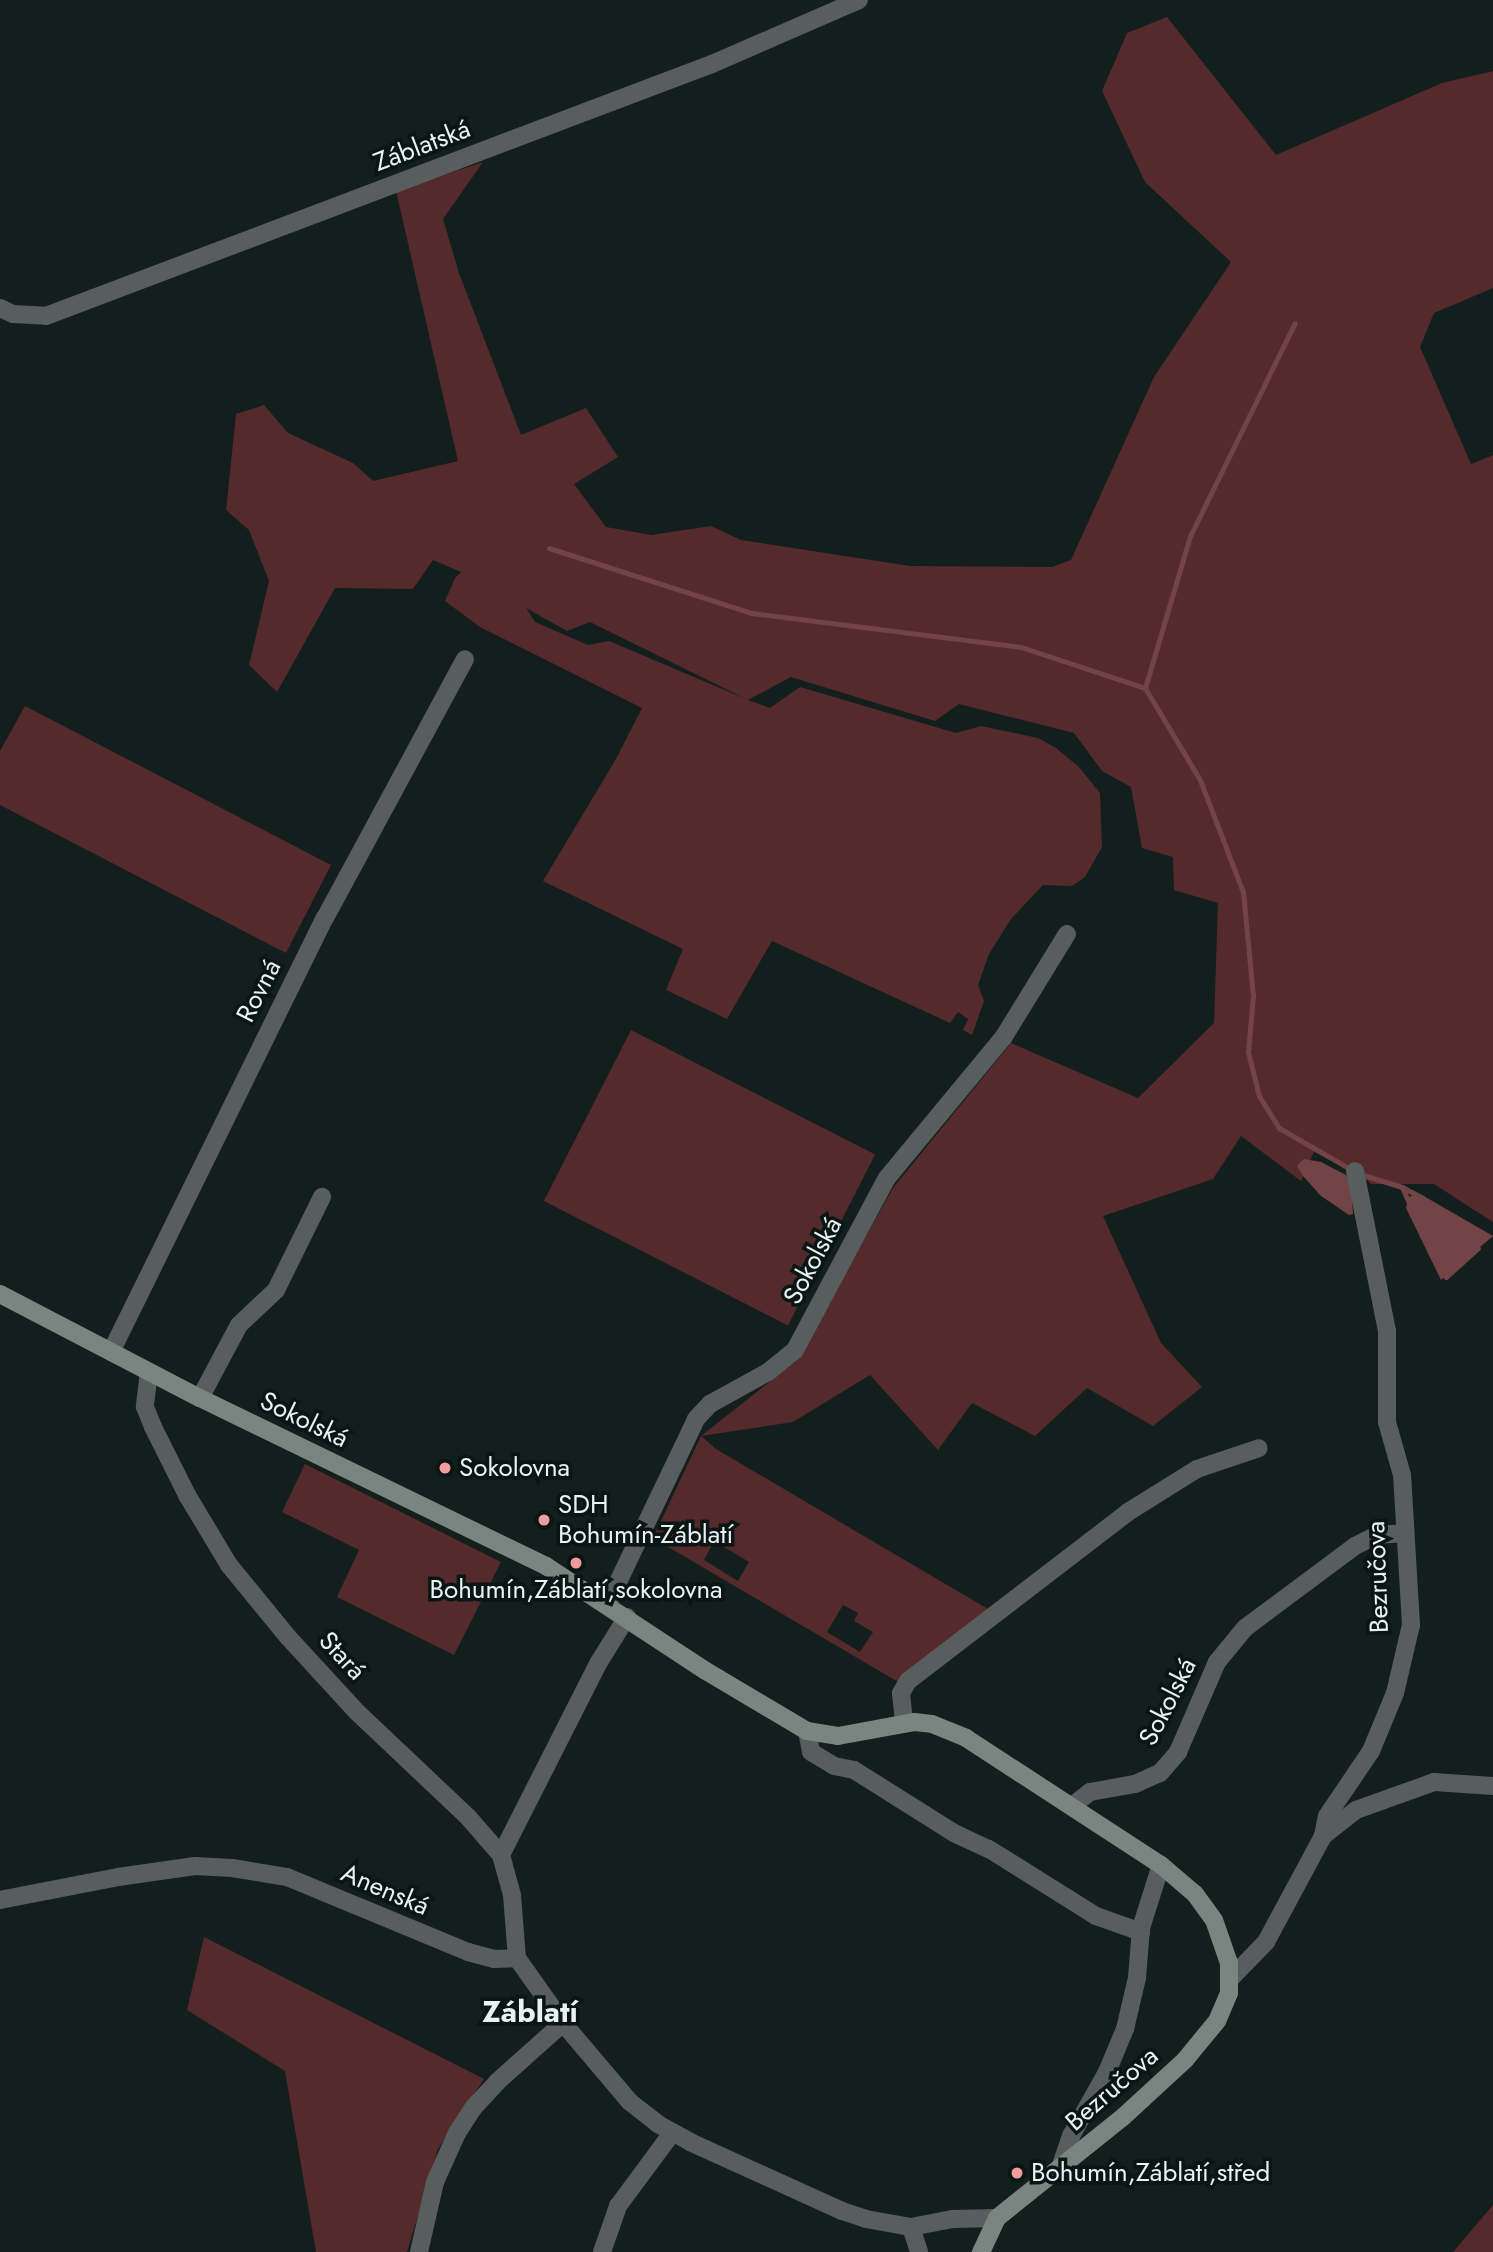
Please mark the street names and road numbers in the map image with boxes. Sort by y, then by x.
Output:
street label: Záblatská [369,113,475,179]
street label: Rovná [230,954,288,1028]
street label: Sokolská [777,1212,849,1310]
street label: Sokolská [255,1385,353,1455]
street label: Bezručova [1360,1520,1396,1634]
street label: Stará [312,1625,372,1687]
street label: Sokolská [1133,1653,1203,1751]
street label: Anenská [336,1858,434,1922]
street label: Bezručova [1059,2040,1165,2138]

